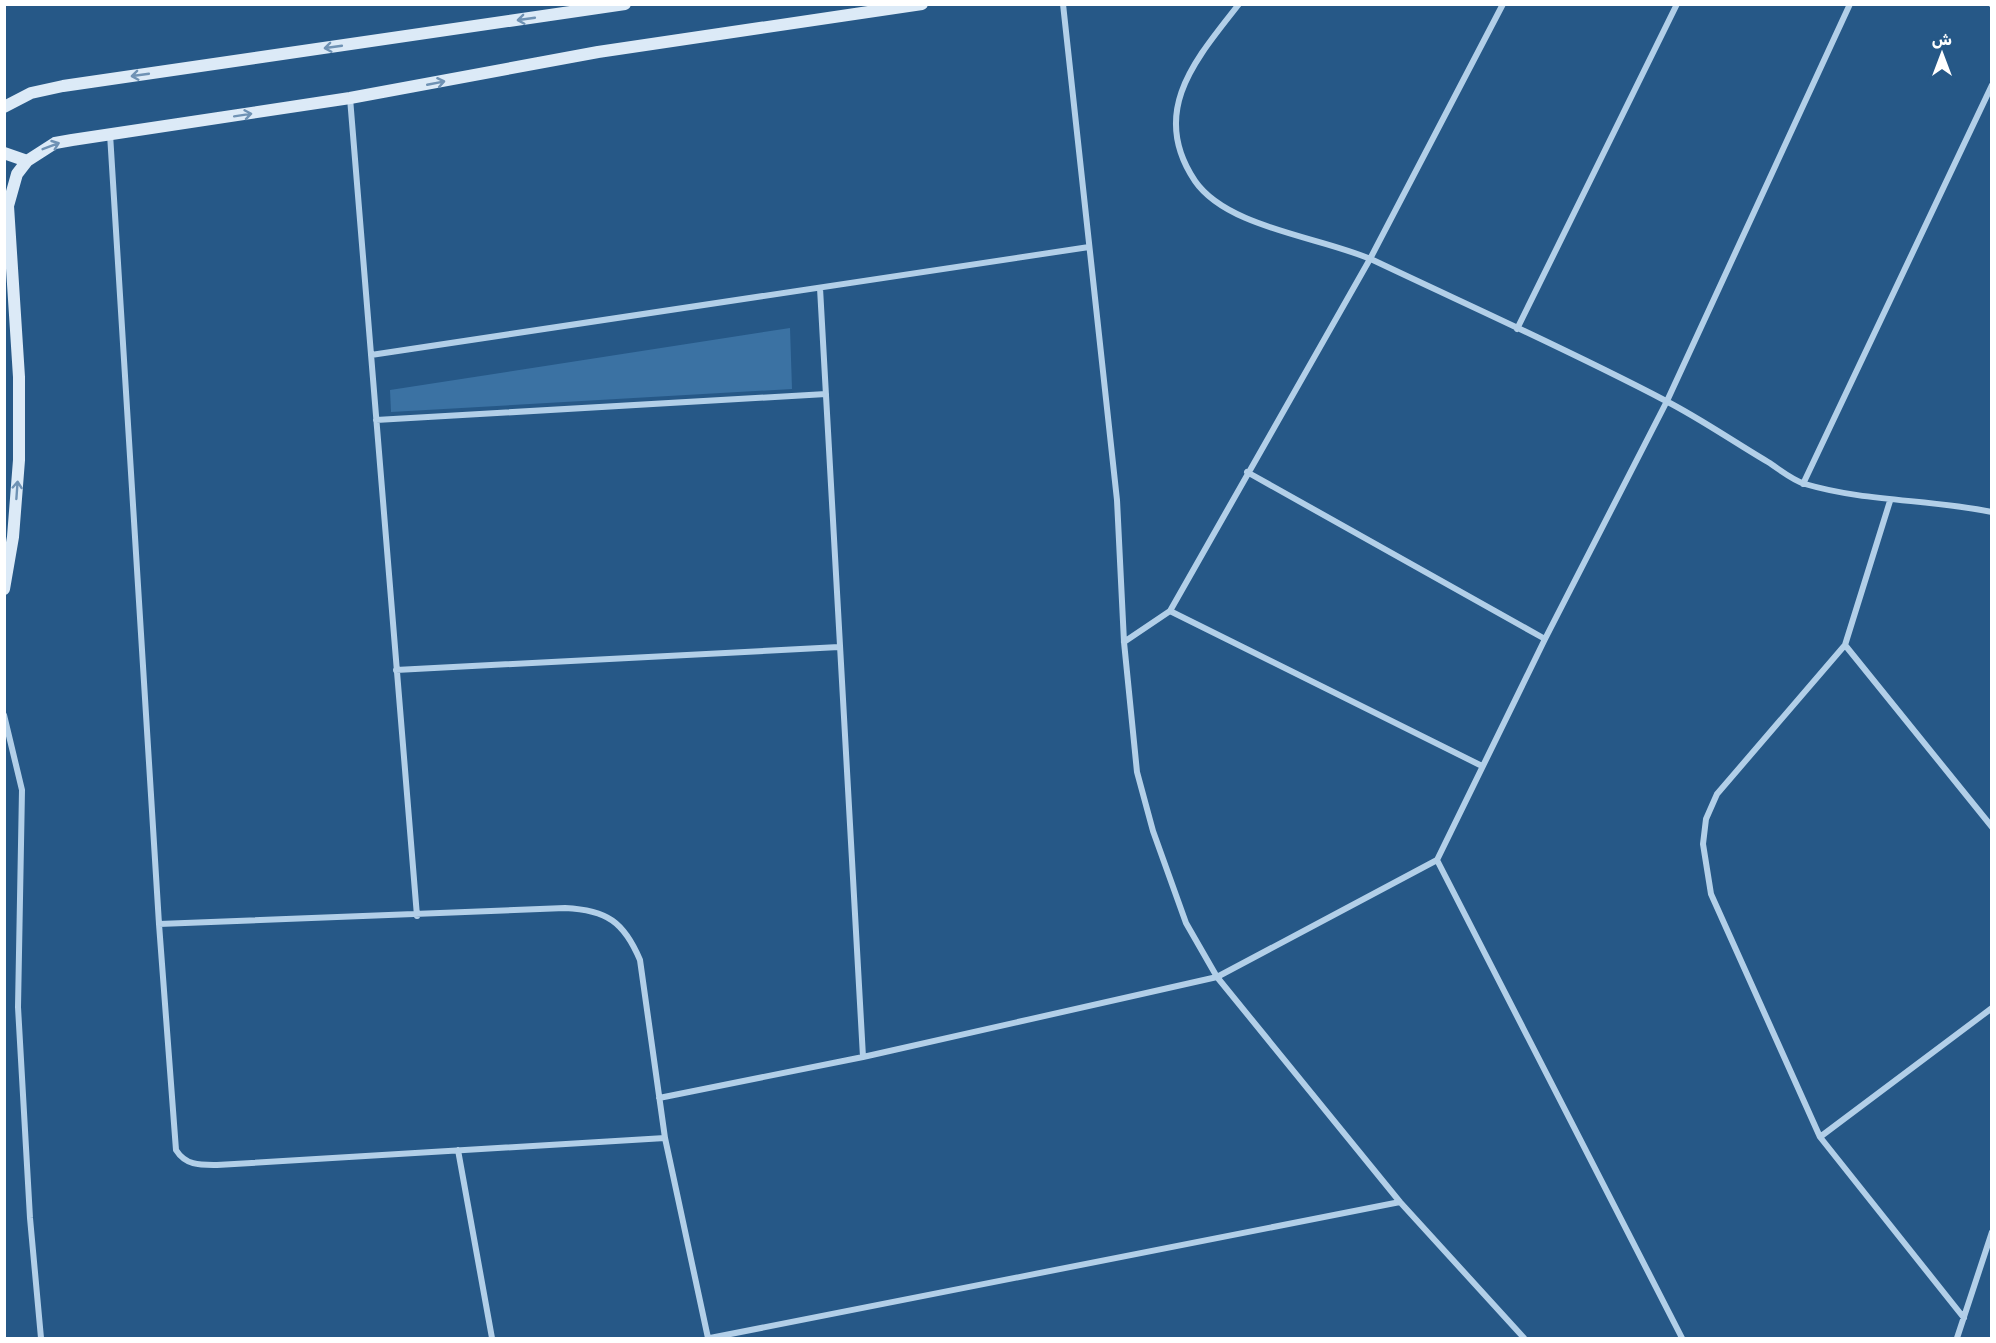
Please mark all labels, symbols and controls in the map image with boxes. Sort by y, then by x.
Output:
one-way arrow [516,13,536,24]
north arrow [1912,24,1972,84]
text: ش [1932,30,1952,49]
one-way arrow [323,41,343,52]
one-way arrow [130,69,150,80]
one-way arrow [425,77,445,88]
one-way arrow [233,109,253,120]
one-way arrow [41,140,60,151]
one-way arrow [12,480,23,500]

